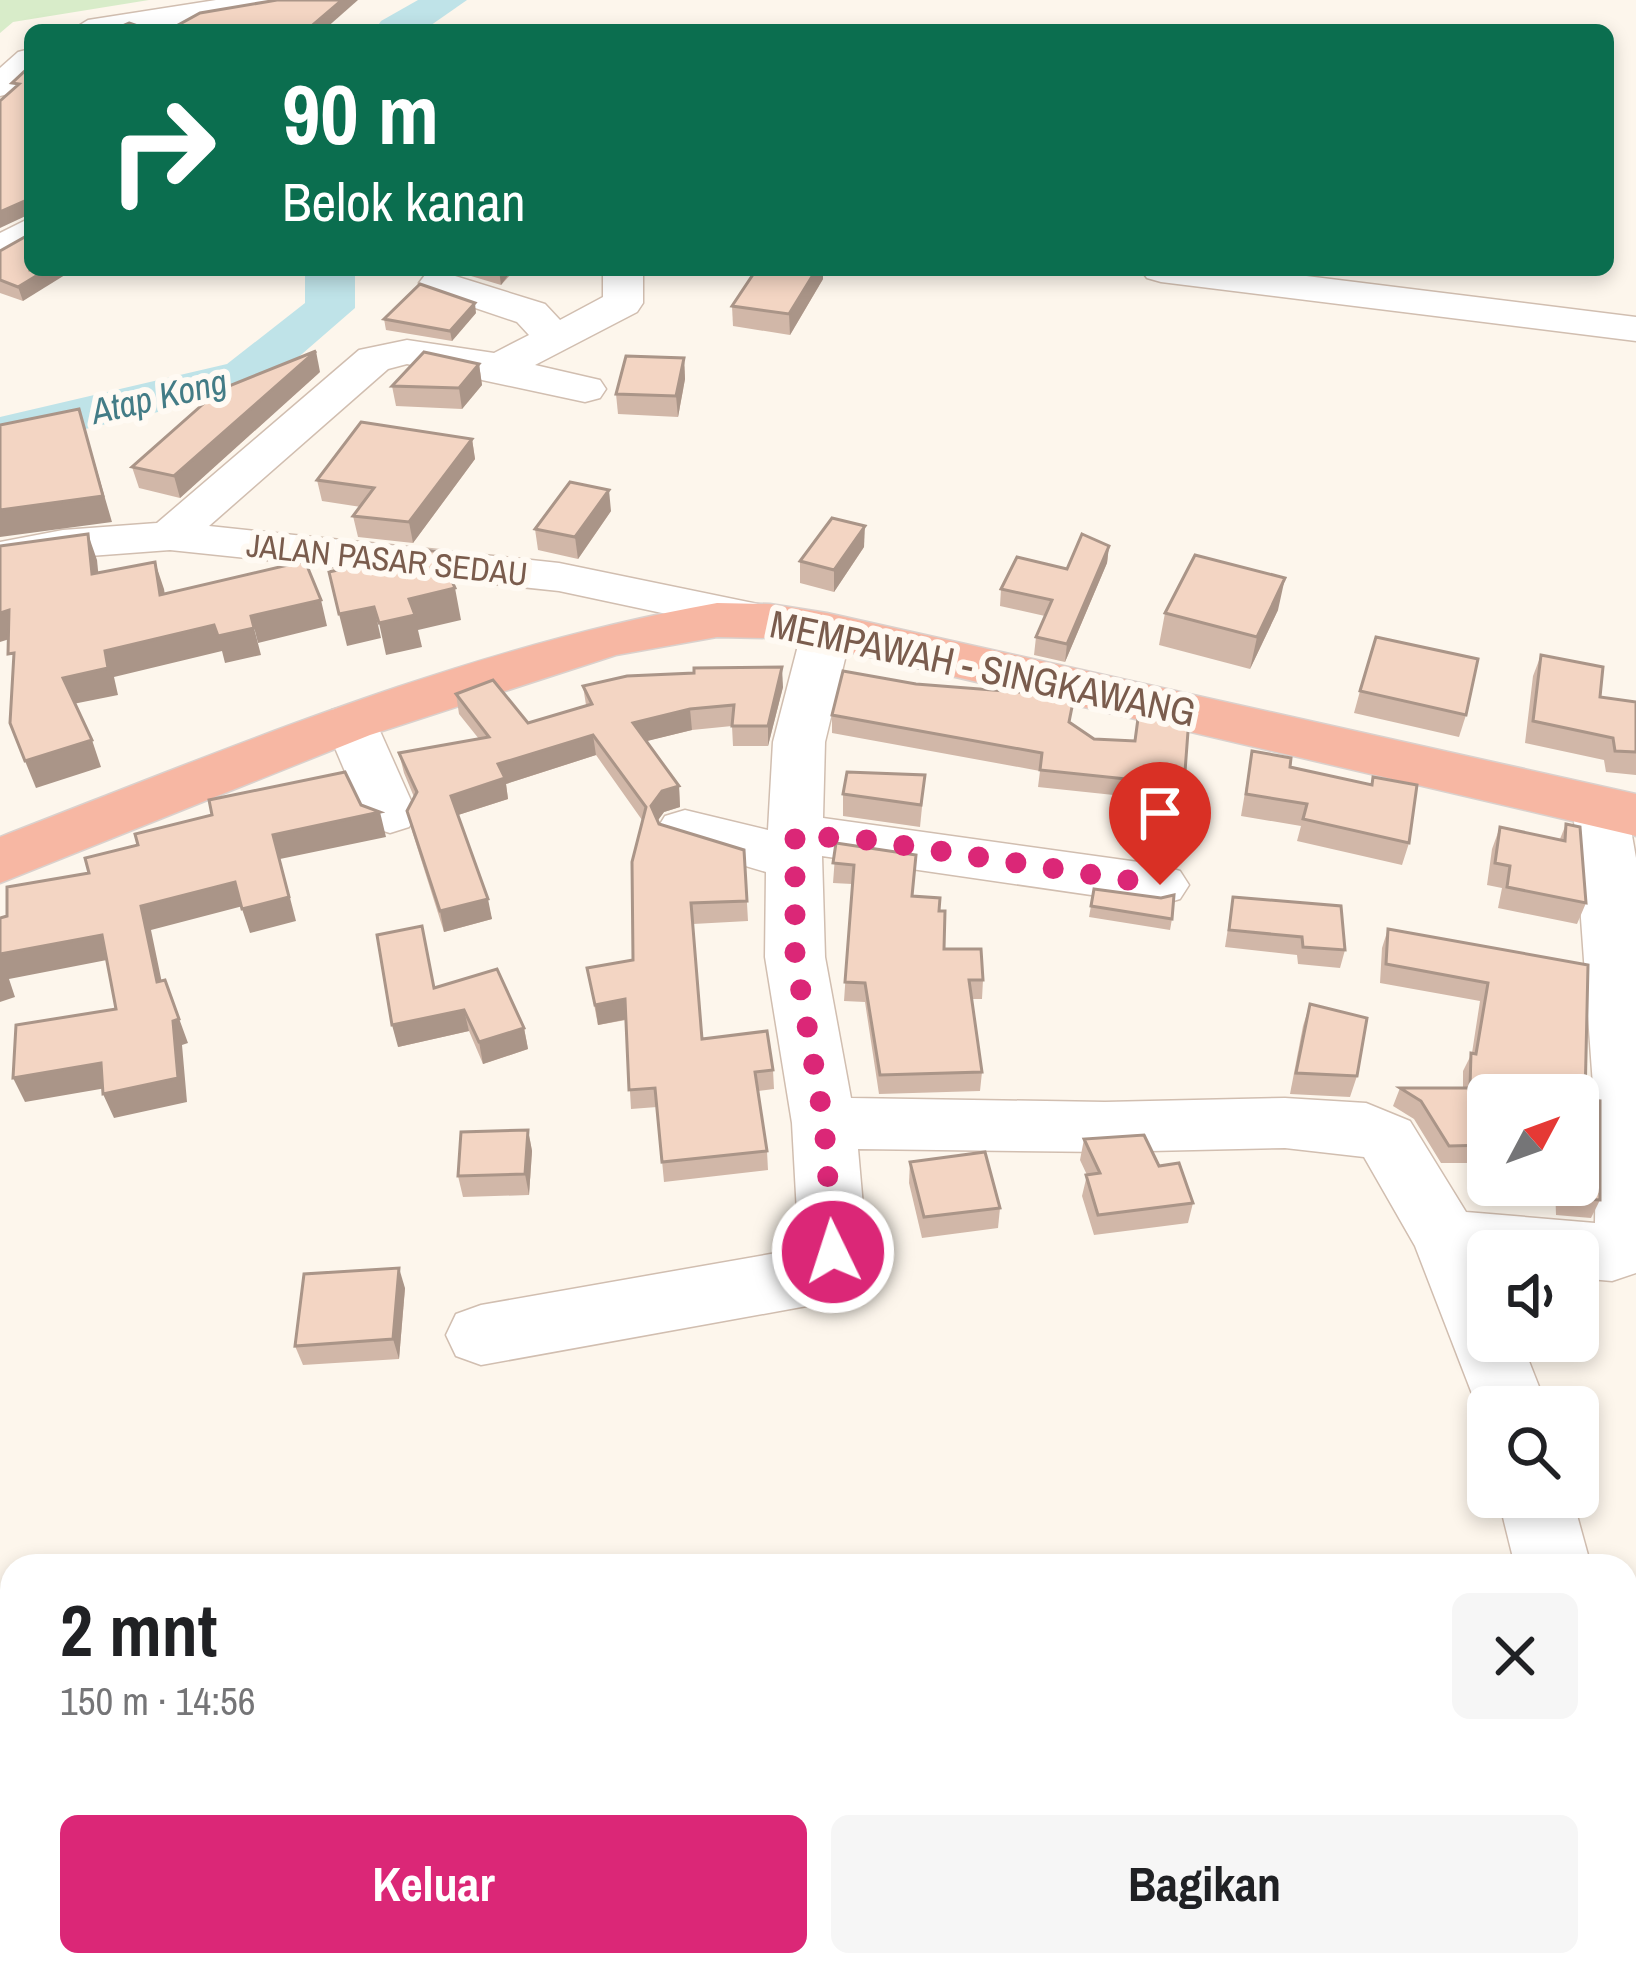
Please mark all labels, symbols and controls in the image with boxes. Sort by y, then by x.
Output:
text: 90 m [282,57,439,170]
icon: right [84,72,240,228]
text: Belok kanan [282,165,526,238]
water label: Atap Kong [84,357,232,435]
street label: JALAN PASAR SEDAU [244,522,530,596]
street label: MEMPAWAH - SINGKAWANG [766,597,1200,739]
pin [1109,762,1211,885]
icon: arrive [1127,780,1193,846]
north arrow [1467,1074,1599,1206]
map controls [1467,1074,1599,1518]
position arrow [770,1189,896,1315]
button: sound [1467,1230,1599,1362]
button: search [1467,1386,1599,1518]
text: 2 mnt [60,1581,217,1678]
button: close [1452,1593,1578,1719]
text: 150 m · 14:56 [60,1675,256,1727]
button: Keluar [60,1815,807,1953]
button: Bagikan [831,1815,1578,1953]

